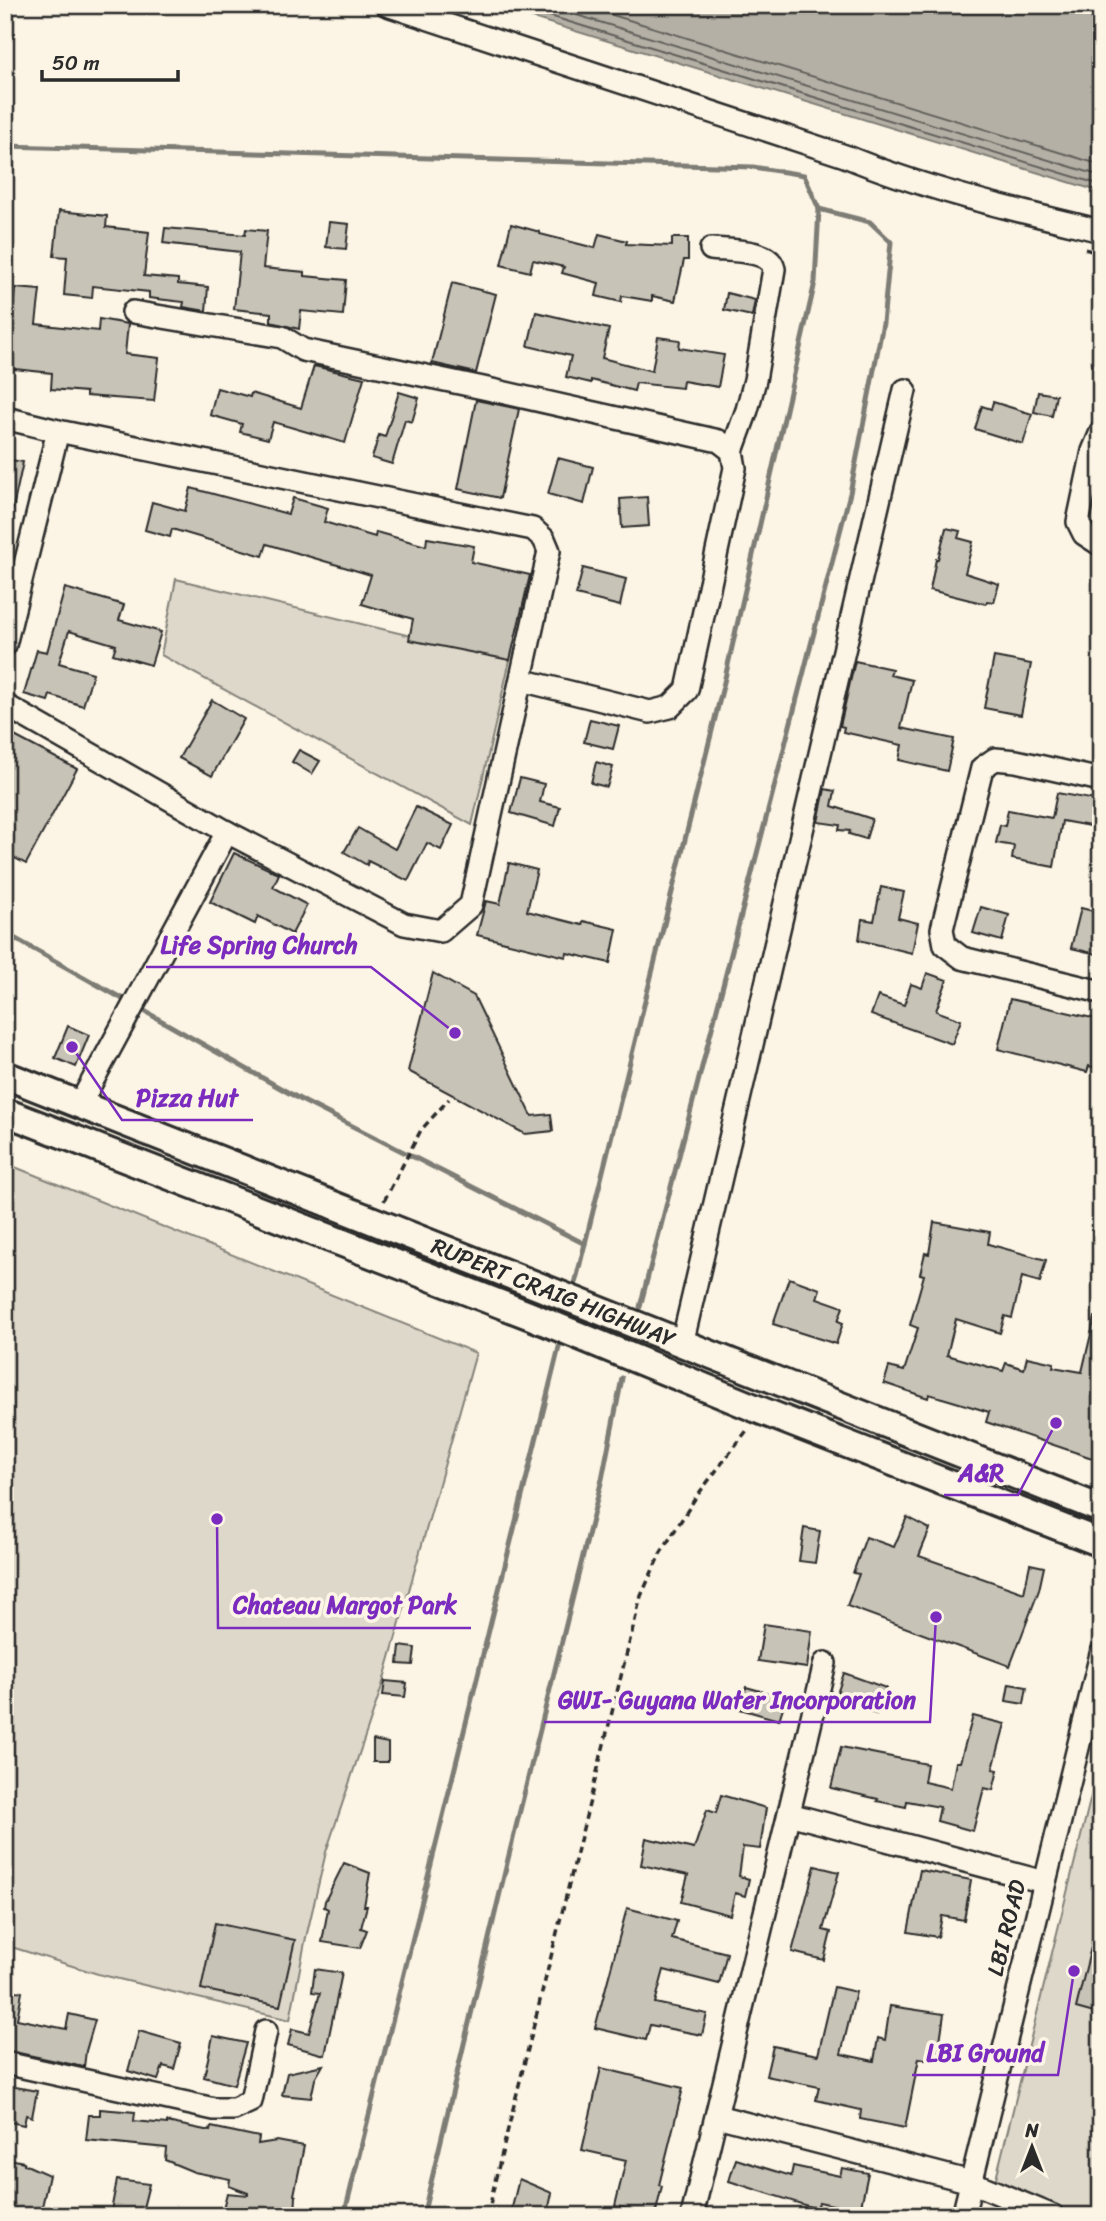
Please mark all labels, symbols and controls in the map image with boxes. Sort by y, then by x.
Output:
scale bar [42,38,178,82]
text: 50 m [52,44,100,82]
callout: Life Spring Church [146,922,371,967]
text: Life Spring Church [160,924,358,966]
callout: Pizza Hut [122,1075,253,1120]
text: Pizza Hut [136,1077,239,1119]
street label: RUPERT CRAIG HIGHWAY [425,1226,682,1360]
callout: A&R [944,1450,1018,1495]
text: A&R [957,1452,1004,1494]
callout: Chateau Margot Park [218,1583,471,1628]
text: Chateau Margot Park [232,1584,457,1626]
callout: GWI- Guyana Water Incorporation [544,1677,930,1722]
text: GWI- Guyana Water Incorporation [558,1679,916,1721]
street label: LBI ROAD [975,1875,1038,1981]
callout: LBI Ground [912,2030,1058,2075]
text: LBI Ground [926,2032,1046,2074]
north arrow [998,2112,1068,2182]
text: N [1024,2114,1039,2147]

